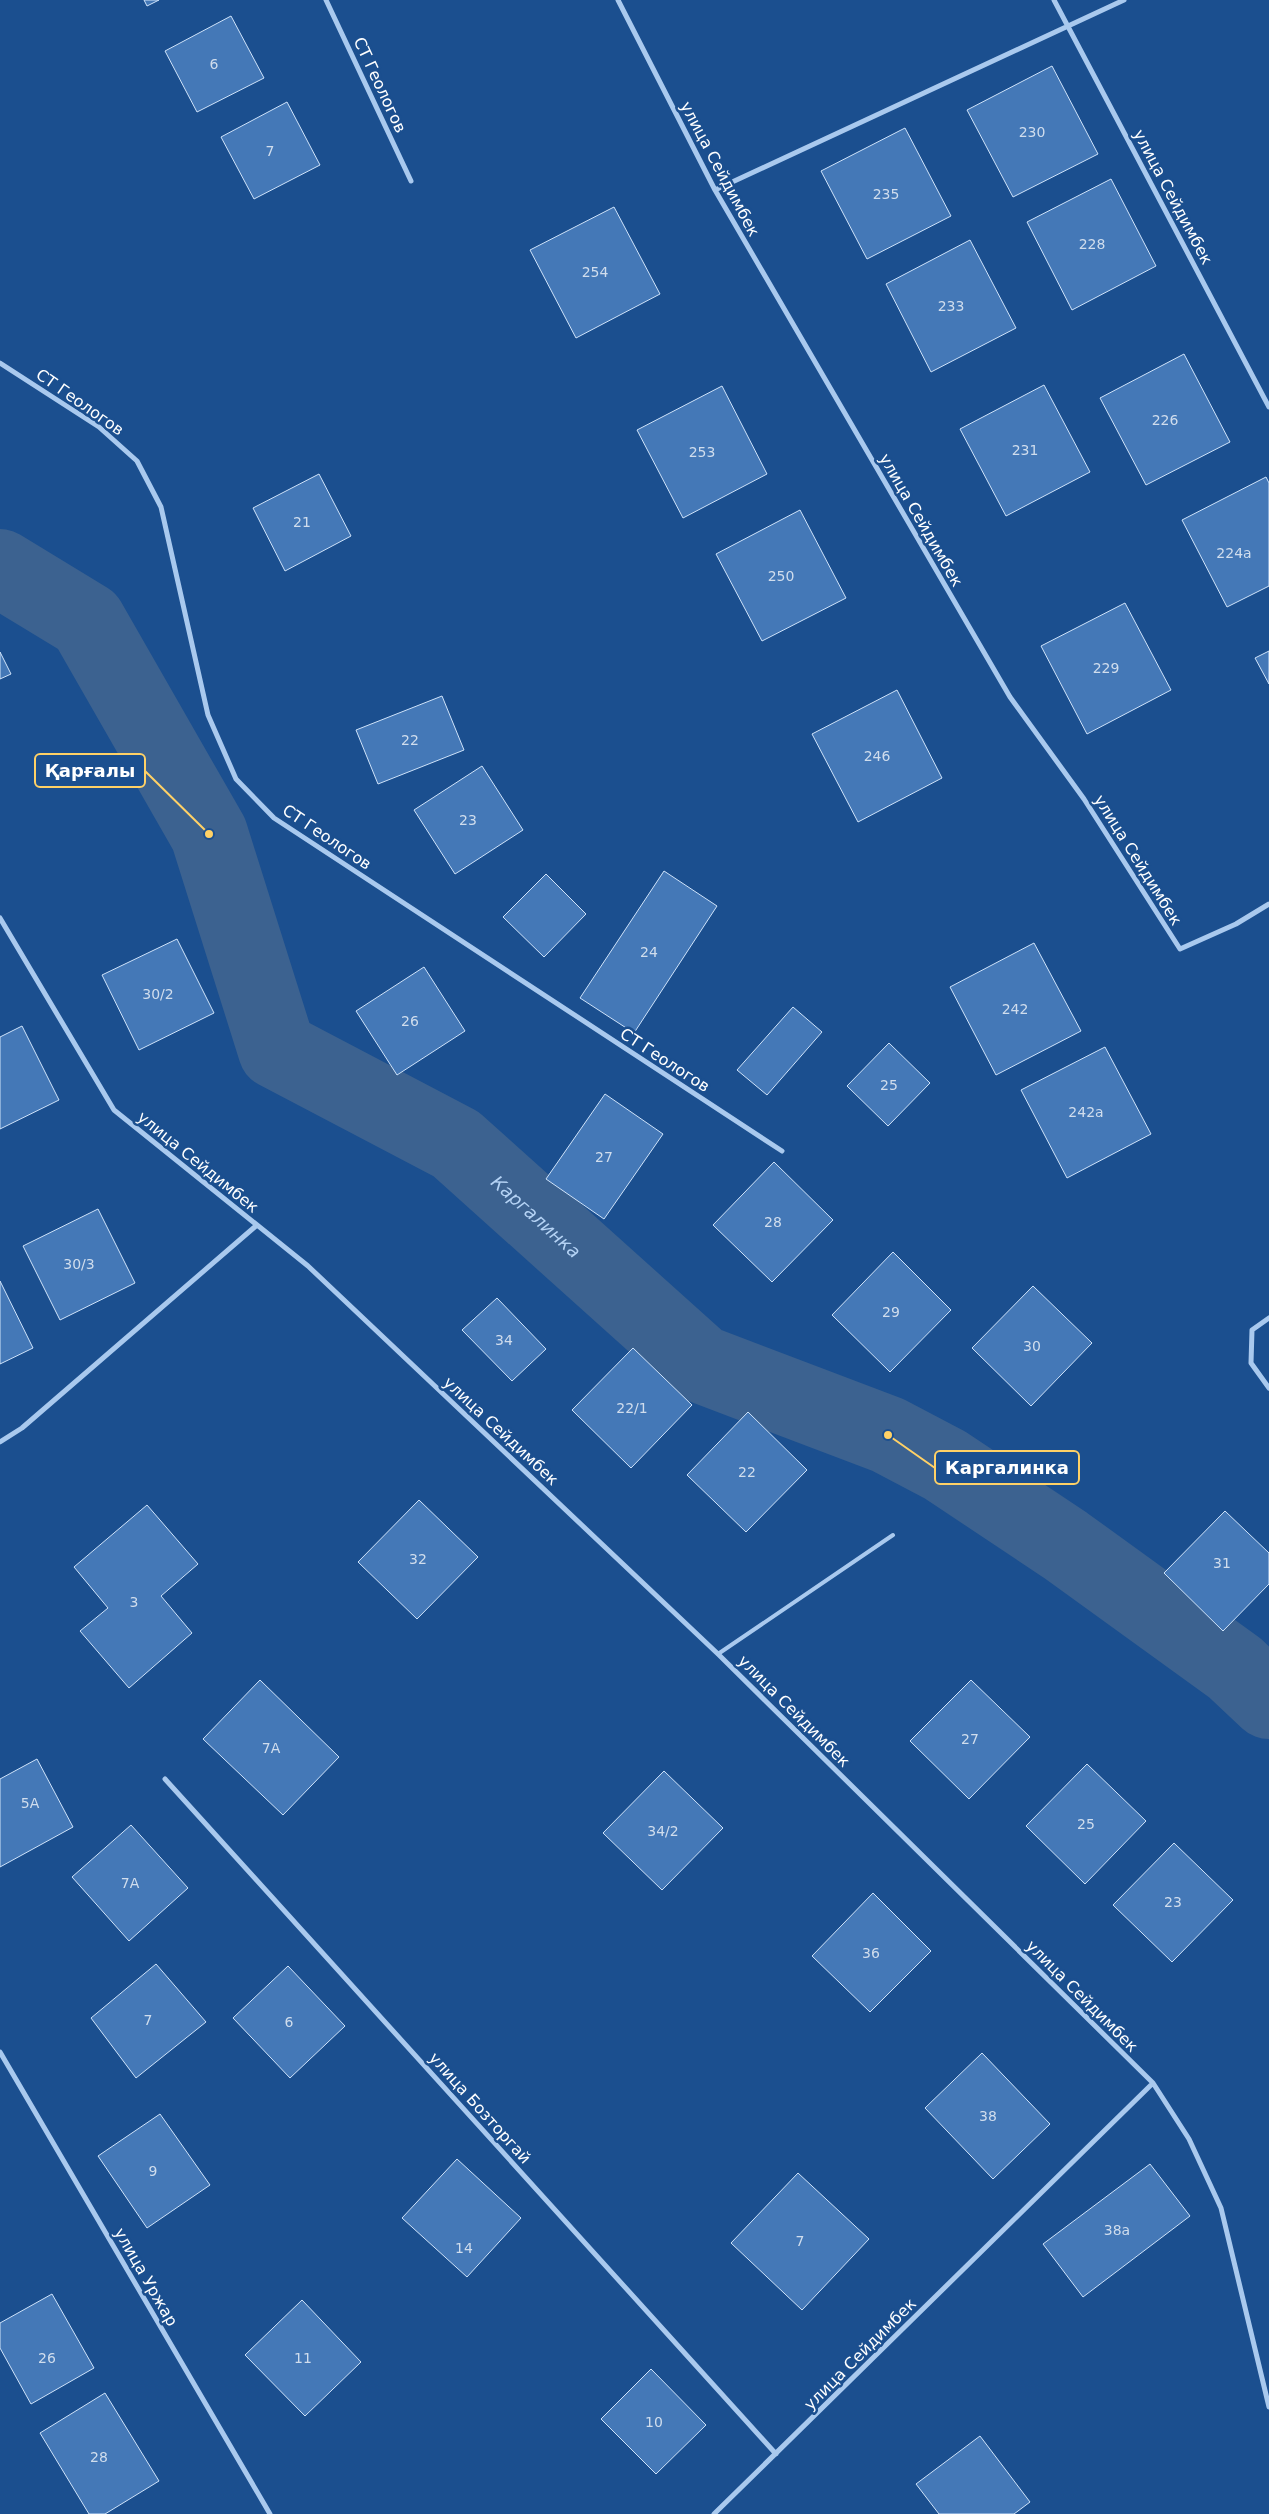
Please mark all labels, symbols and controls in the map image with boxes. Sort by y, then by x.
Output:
street label: СТ Геологов [350,34,410,136]
house number: 6 [210,56,219,72]
street label: улица Сейдимбек [676,98,764,240]
house number: 230 [1019,124,1045,140]
street label: улица Сейдимбек [1129,126,1217,268]
house number: 7 [266,143,274,159]
house number: 235 [873,186,899,202]
house number: 228 [1079,236,1105,252]
house number: 254 [582,264,608,280]
house number: 233 [938,298,964,314]
street label: СТ Геологов [32,365,128,439]
house number: 226 [1152,412,1178,428]
house number: 231 [1012,442,1038,458]
house number: 253 [689,444,715,460]
street label: улица Сейдимбек [875,450,967,590]
house number: 21 [293,514,311,530]
house number: 224а [1216,545,1252,561]
house number: 250 [768,568,794,584]
house number: 229 [1093,660,1119,676]
house number: 22 [401,732,419,748]
house number: 246 [864,748,890,764]
callout: Қарғалы [35,754,145,787]
text: Қарғалы [45,760,135,781]
street label: улица Сейдимбек [1090,791,1186,929]
street label: СТ Геологов [279,800,375,874]
house number: 23 [459,812,477,828]
house number: 24 [640,944,658,960]
house number: 30/2 [142,986,174,1002]
house number: 242 [1002,1001,1028,1017]
house number: 26 [401,1013,419,1029]
street label: СТ Геологов [617,1024,713,1096]
house number: 25 [880,1077,898,1093]
house number: 242а [1068,1104,1104,1120]
street label: улица Сейдимбек [134,1107,263,1217]
house number: 27 [595,1149,613,1165]
water label: Каргалинка [487,1171,585,1262]
house number: 28 [764,1214,782,1230]
house number: 30/3 [63,1256,95,1272]
house number: 29 [882,1304,900,1320]
house number: 34 [495,1332,513,1348]
house number: 30 [1023,1338,1041,1354]
street label: улица Сейдимбек [440,1373,563,1489]
house number: 22/1 [616,1400,648,1416]
callout: Каргалинка [935,1451,1079,1484]
text: Каргалинка [945,1457,1069,1478]
house number: 22 [738,1464,756,1480]
house number: 32 [409,1551,427,1567]
house number: 31 [1213,1555,1231,1571]
house number: 3 [130,1594,138,1610]
street label: улица Сейдимбек [734,1651,854,1771]
house number: 27 [961,1731,979,1747]
house number: 7А [262,1740,281,1756]
house number: 5А [21,1795,40,1811]
house number: 25 [1077,1816,1095,1832]
house number: 34/2 [647,1823,679,1839]
house number: 7А [121,1875,140,1891]
house number: 23 [1164,1894,1182,1910]
street label: улица Сейдимбек [1022,1936,1142,2056]
house number: 36 [862,1945,880,1961]
house number: 7 [144,2012,152,2028]
house number: 6 [285,2014,294,2030]
street label: улица Бозторгай [425,2048,535,2168]
house number: 38 [979,2108,997,2124]
house number: 9 [149,2163,157,2179]
house number: 38а [1104,2222,1130,2238]
street label: улица Уржар [110,2225,182,2329]
house number: 7 [796,2233,804,2249]
house number: 14 [455,2240,473,2256]
street label: улица Сейдимбек [800,2294,920,2414]
house number: 26 [38,2350,56,2366]
house number: 11 [294,2350,312,2366]
house number: 10 [645,2414,663,2430]
house number: 28 [90,2449,108,2465]

